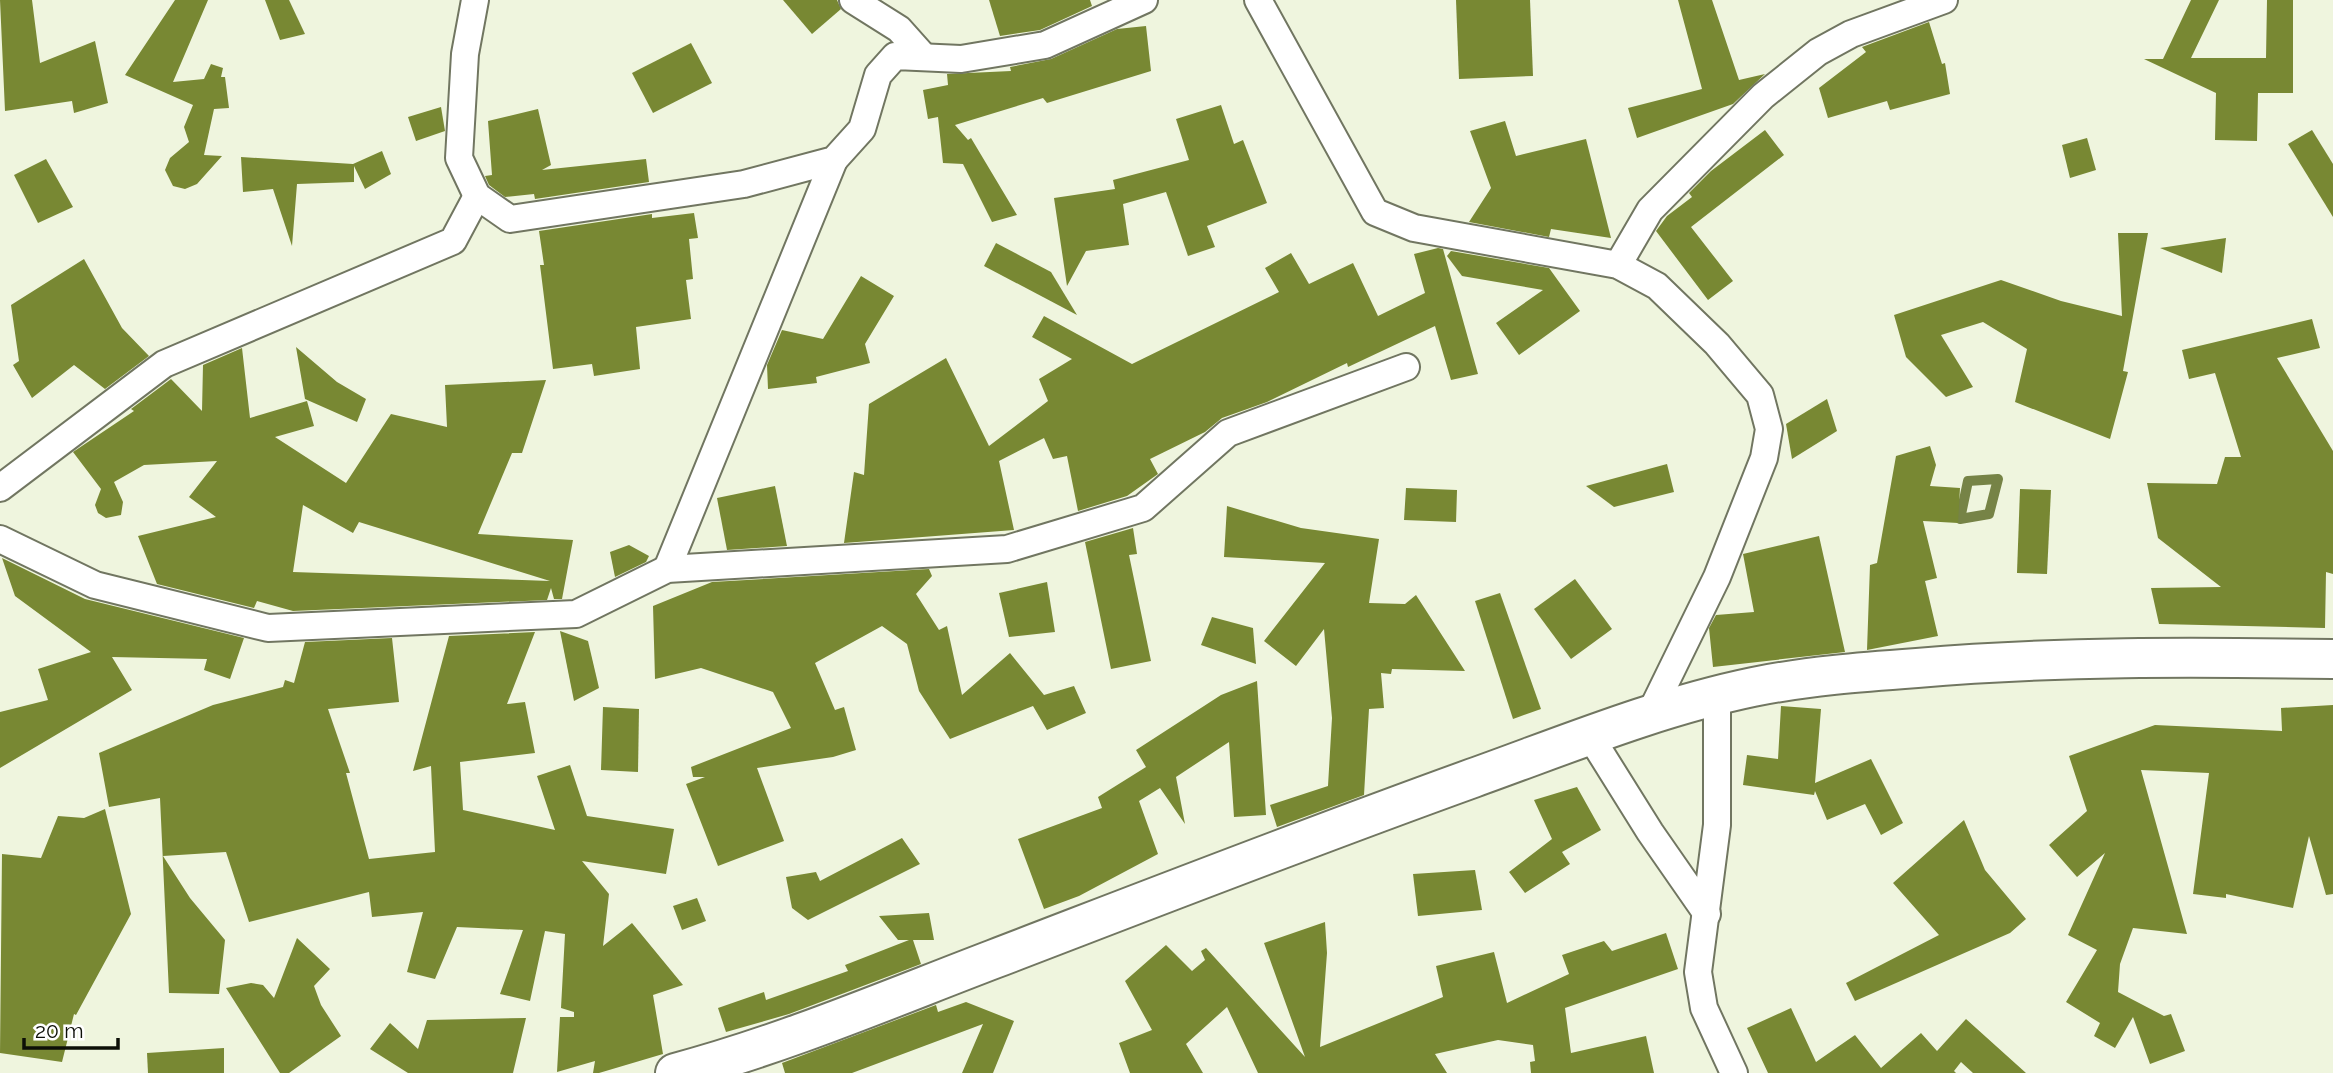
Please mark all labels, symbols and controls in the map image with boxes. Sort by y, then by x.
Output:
scale bar [24,1006,119,1050]
text: 20 m [35,1018,83,1043]

